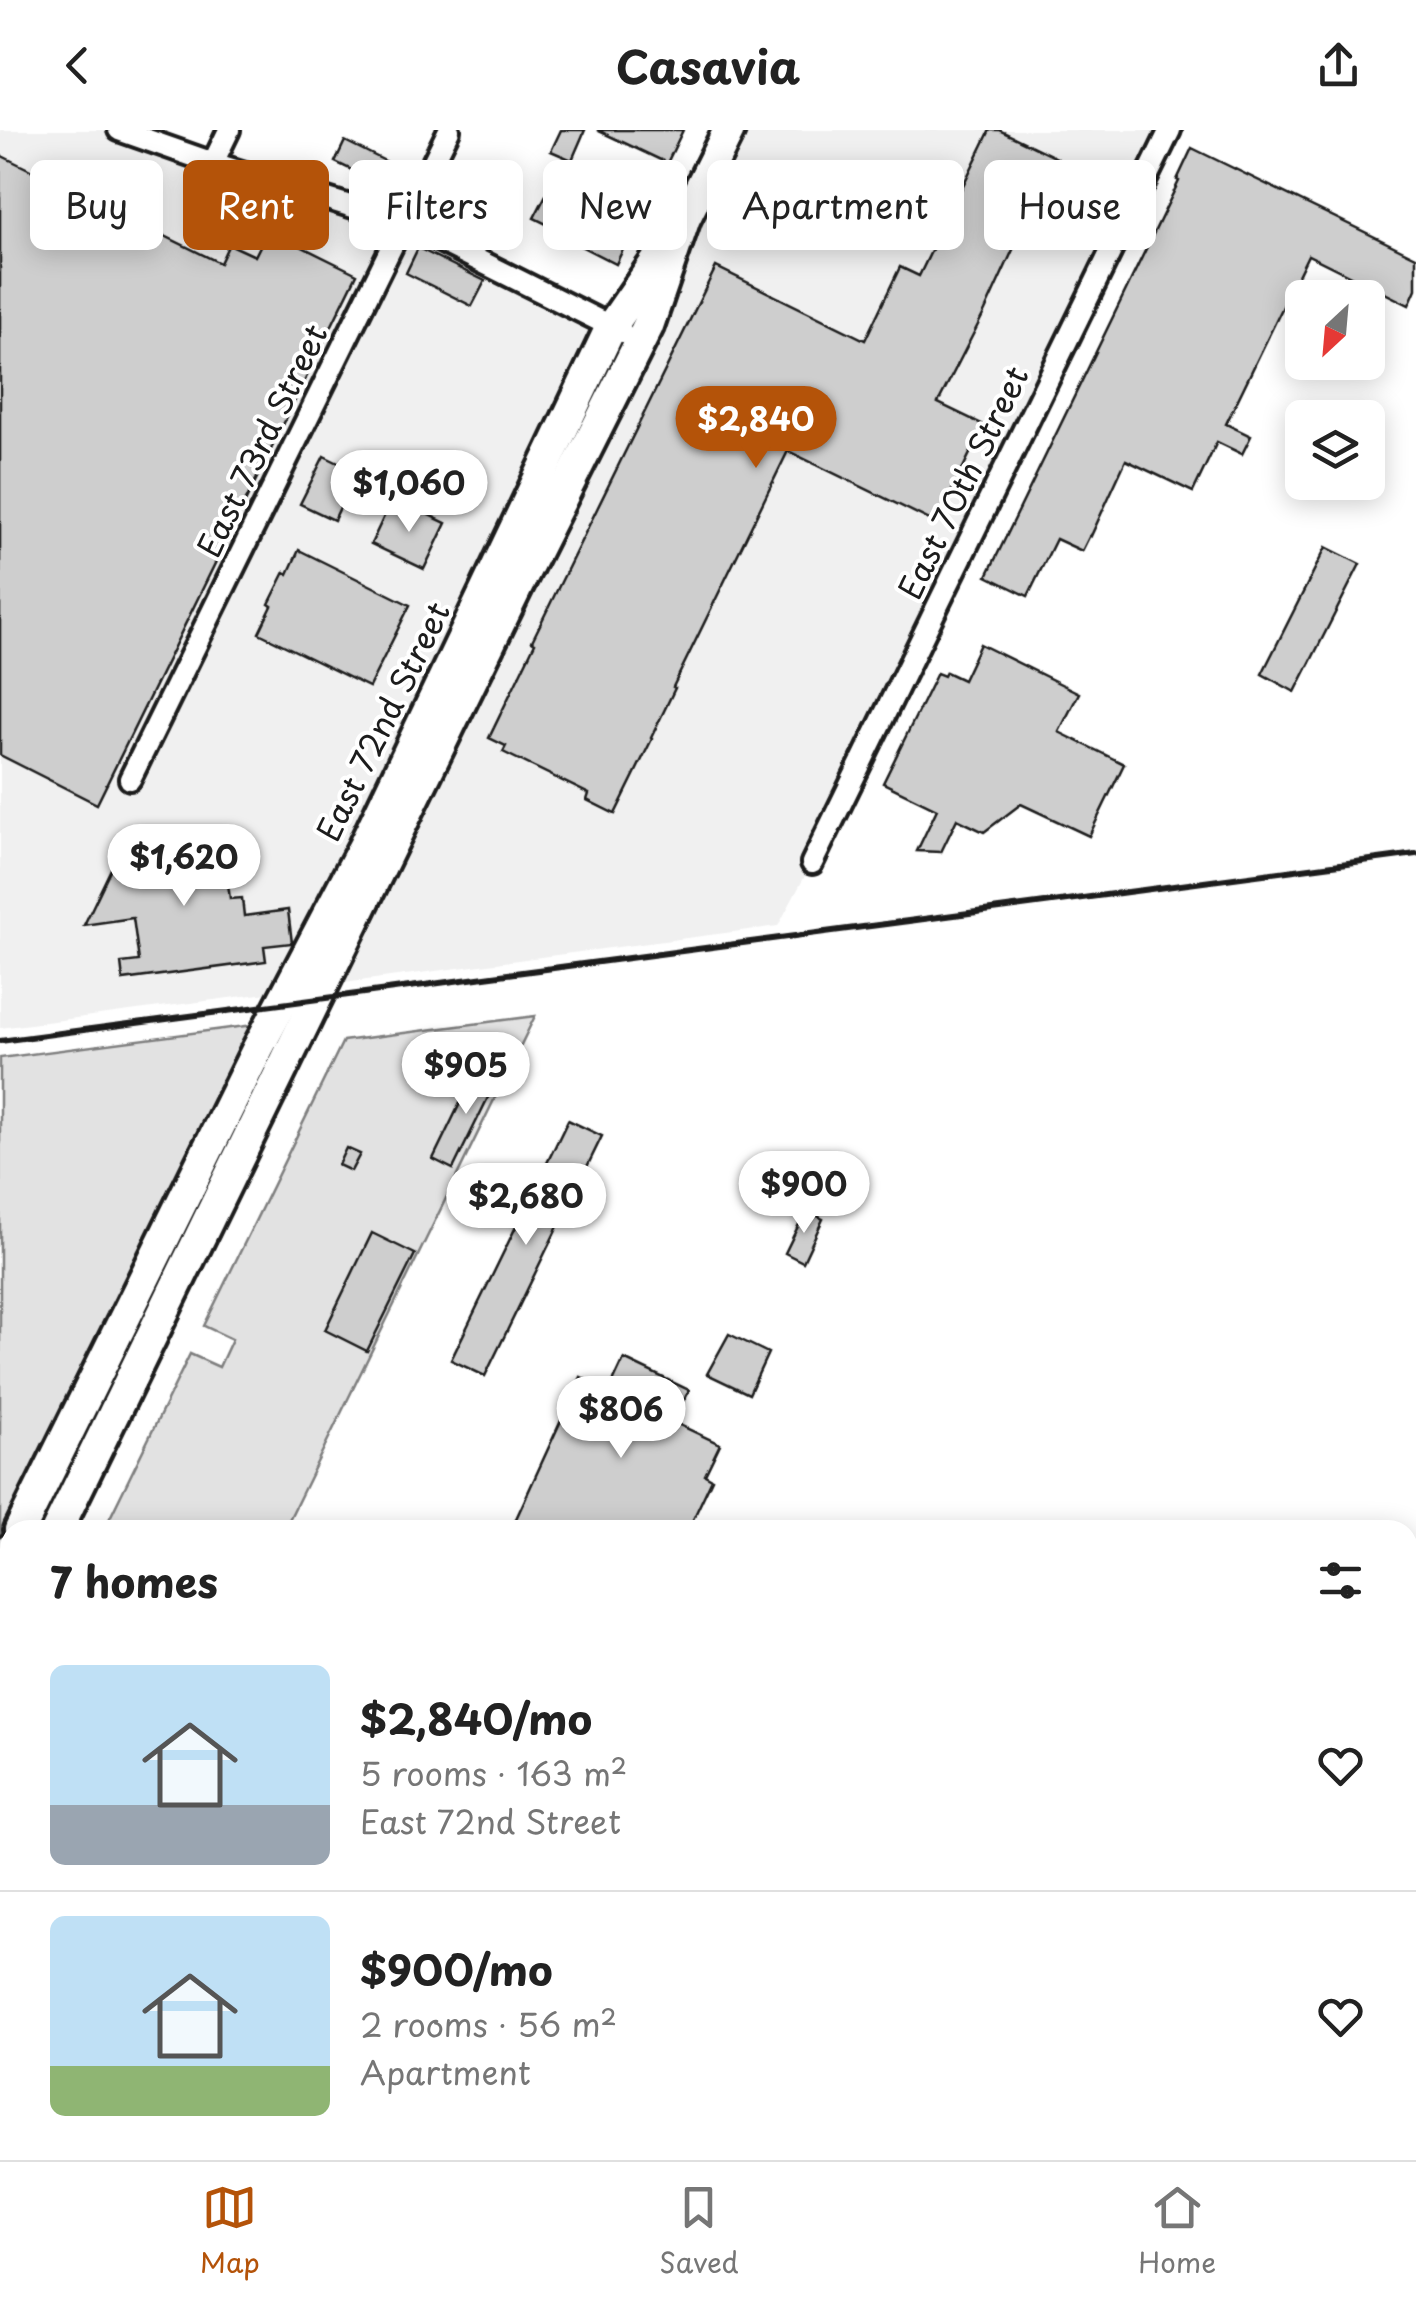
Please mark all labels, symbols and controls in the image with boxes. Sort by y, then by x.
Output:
text: Casavia [616,31,800,99]
icon: back [50,38,105,93]
icon: share [1311,38,1366,93]
chip: Buy [30,160,163,250]
chip: Rent [183,160,329,250]
chip: Filters [349,160,523,250]
chip: New [543,160,687,250]
chip: Apartment [707,160,964,250]
chip: House [984,160,1156,250]
north arrow [1285,280,1385,380]
map controls [1285,280,1385,500]
street label: East 73rd Street [184,315,338,565]
street label: East 70th Street [885,358,1039,607]
pin: $2,840 [675,386,837,471]
text: $2,840 [698,394,814,442]
button: layers [1285,400,1385,500]
pin: $1,060 [328,450,490,535]
text: $1,060 [353,458,465,506]
street label: East 72nd Street [303,593,461,849]
pin: $1,620 [103,824,265,909]
text: $1,620 [129,832,239,880]
pin: $905 [407,1032,525,1117]
text: $905 [424,1040,508,1088]
pin: $900 [745,1151,863,1236]
text: $900 [761,1159,847,1207]
pin: $2,680 [445,1163,607,1248]
text: $2,680 [468,1171,584,1219]
pin: $806 [562,1376,680,1461]
text: $806 [579,1384,663,1432]
text: 7 homes [50,1549,218,1612]
icon: filters [1313,1553,1368,1608]
text: $2,840/mo [360,1686,592,1749]
icon: home [130,1705,250,1825]
icon: heart [1313,1738,1368,1793]
text: 5 rooms · 163 m² [360,1749,627,1797]
text: East 72nd Street [360,1797,621,1845]
text: $900/mo [360,1937,553,2000]
icon: home [130,1956,250,2076]
icon: heart [1313,1989,1368,2044]
text: 2 rooms · 56 m² [360,2000,617,2048]
text: Apartment [360,2048,531,2096]
tab: Map [200,2180,260,2283]
tab: Saved [659,2180,739,2283]
tab: Home [1138,2180,1216,2283]

